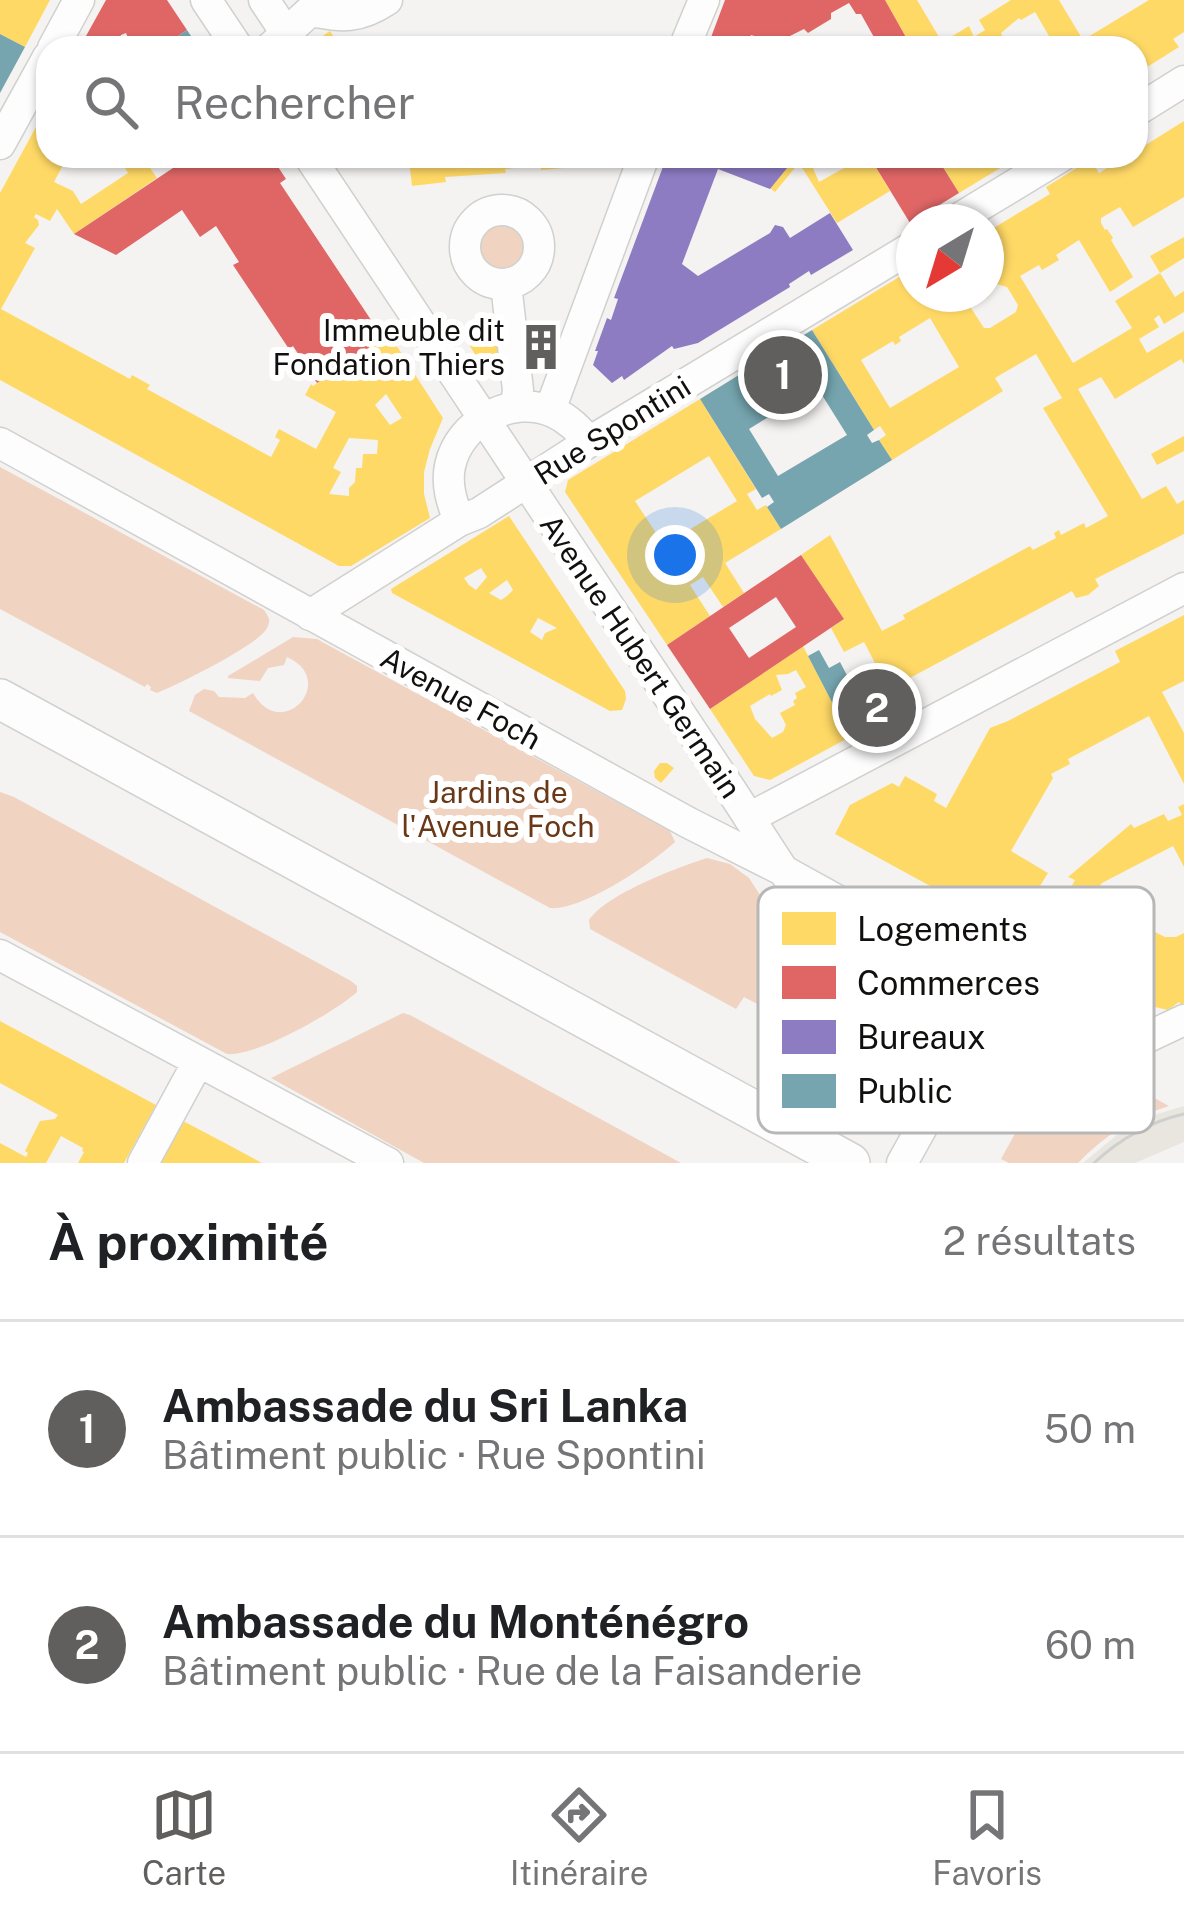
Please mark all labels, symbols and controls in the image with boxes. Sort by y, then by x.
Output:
search box [36,36,1148,168]
icon: search [78,69,144,135]
text: Rechercher [174,76,415,129]
north arrow [896,204,1004,312]
place label: Immeuble dit Fondation Thiers [273,312,505,382]
building icon: Immeuble dit Fondation Thiers [516,322,566,372]
pin: 1 [744,330,822,420]
street label: Rue Spontini [527,368,697,492]
street label: Avenue Hubert Germain [533,507,749,805]
your location [645,525,705,585]
street label: Avenue Foch [374,639,548,757]
pin: 2 [838,663,916,753]
park label: Jardins de l'Avenue Foch [401,774,595,844]
legend [758,887,1154,1133]
text: Logements [857,910,1028,948]
text: Commerces [857,964,1040,1002]
text: Bureaux [857,1018,986,1056]
text: Public [857,1072,953,1110]
text: À proximité [48,1212,329,1271]
text: 2 résultats [943,1218,1136,1264]
text: Ambassade du Sri Lanka [162,1379,688,1432]
text: 1 [79,1406,95,1452]
text: 50 m [1044,1406,1136,1452]
text: Bâtiment public · Rue Spontini [162,1432,706,1478]
text: Ambassade du Monténégro [162,1595,749,1648]
text: 2 [75,1622,99,1668]
text: 60 m [1045,1622,1136,1668]
text: Bâtiment public · Rue de la Faisanderie [162,1648,862,1694]
tab: Carte [142,1782,226,1892]
tab: Itinéraire [510,1782,648,1892]
tab: Favoris [932,1782,1042,1892]

